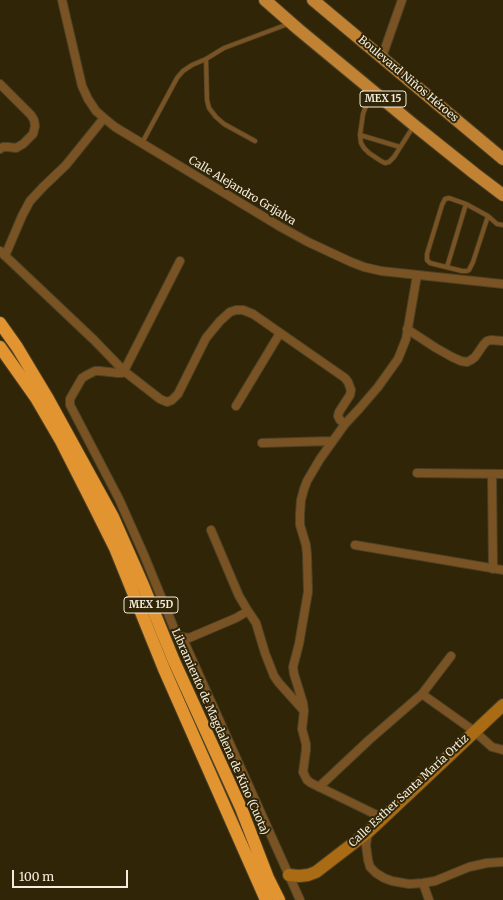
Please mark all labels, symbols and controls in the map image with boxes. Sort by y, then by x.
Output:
street label: Boulevard Niños Héroes [355,33,461,125]
road number: MEX 15 [360,91,406,107]
street label: Calle Alejandro Grijalva [186,154,298,228]
road number: MEX 15D [124,597,178,613]
street label: Libramiento de Magdalena de Kino (Cuota) [168,627,272,837]
street label: Calle Esther Santa María Ortiz [346,732,472,850]
scale bar [14,862,130,888]
text: 100 m [19,869,54,884]

